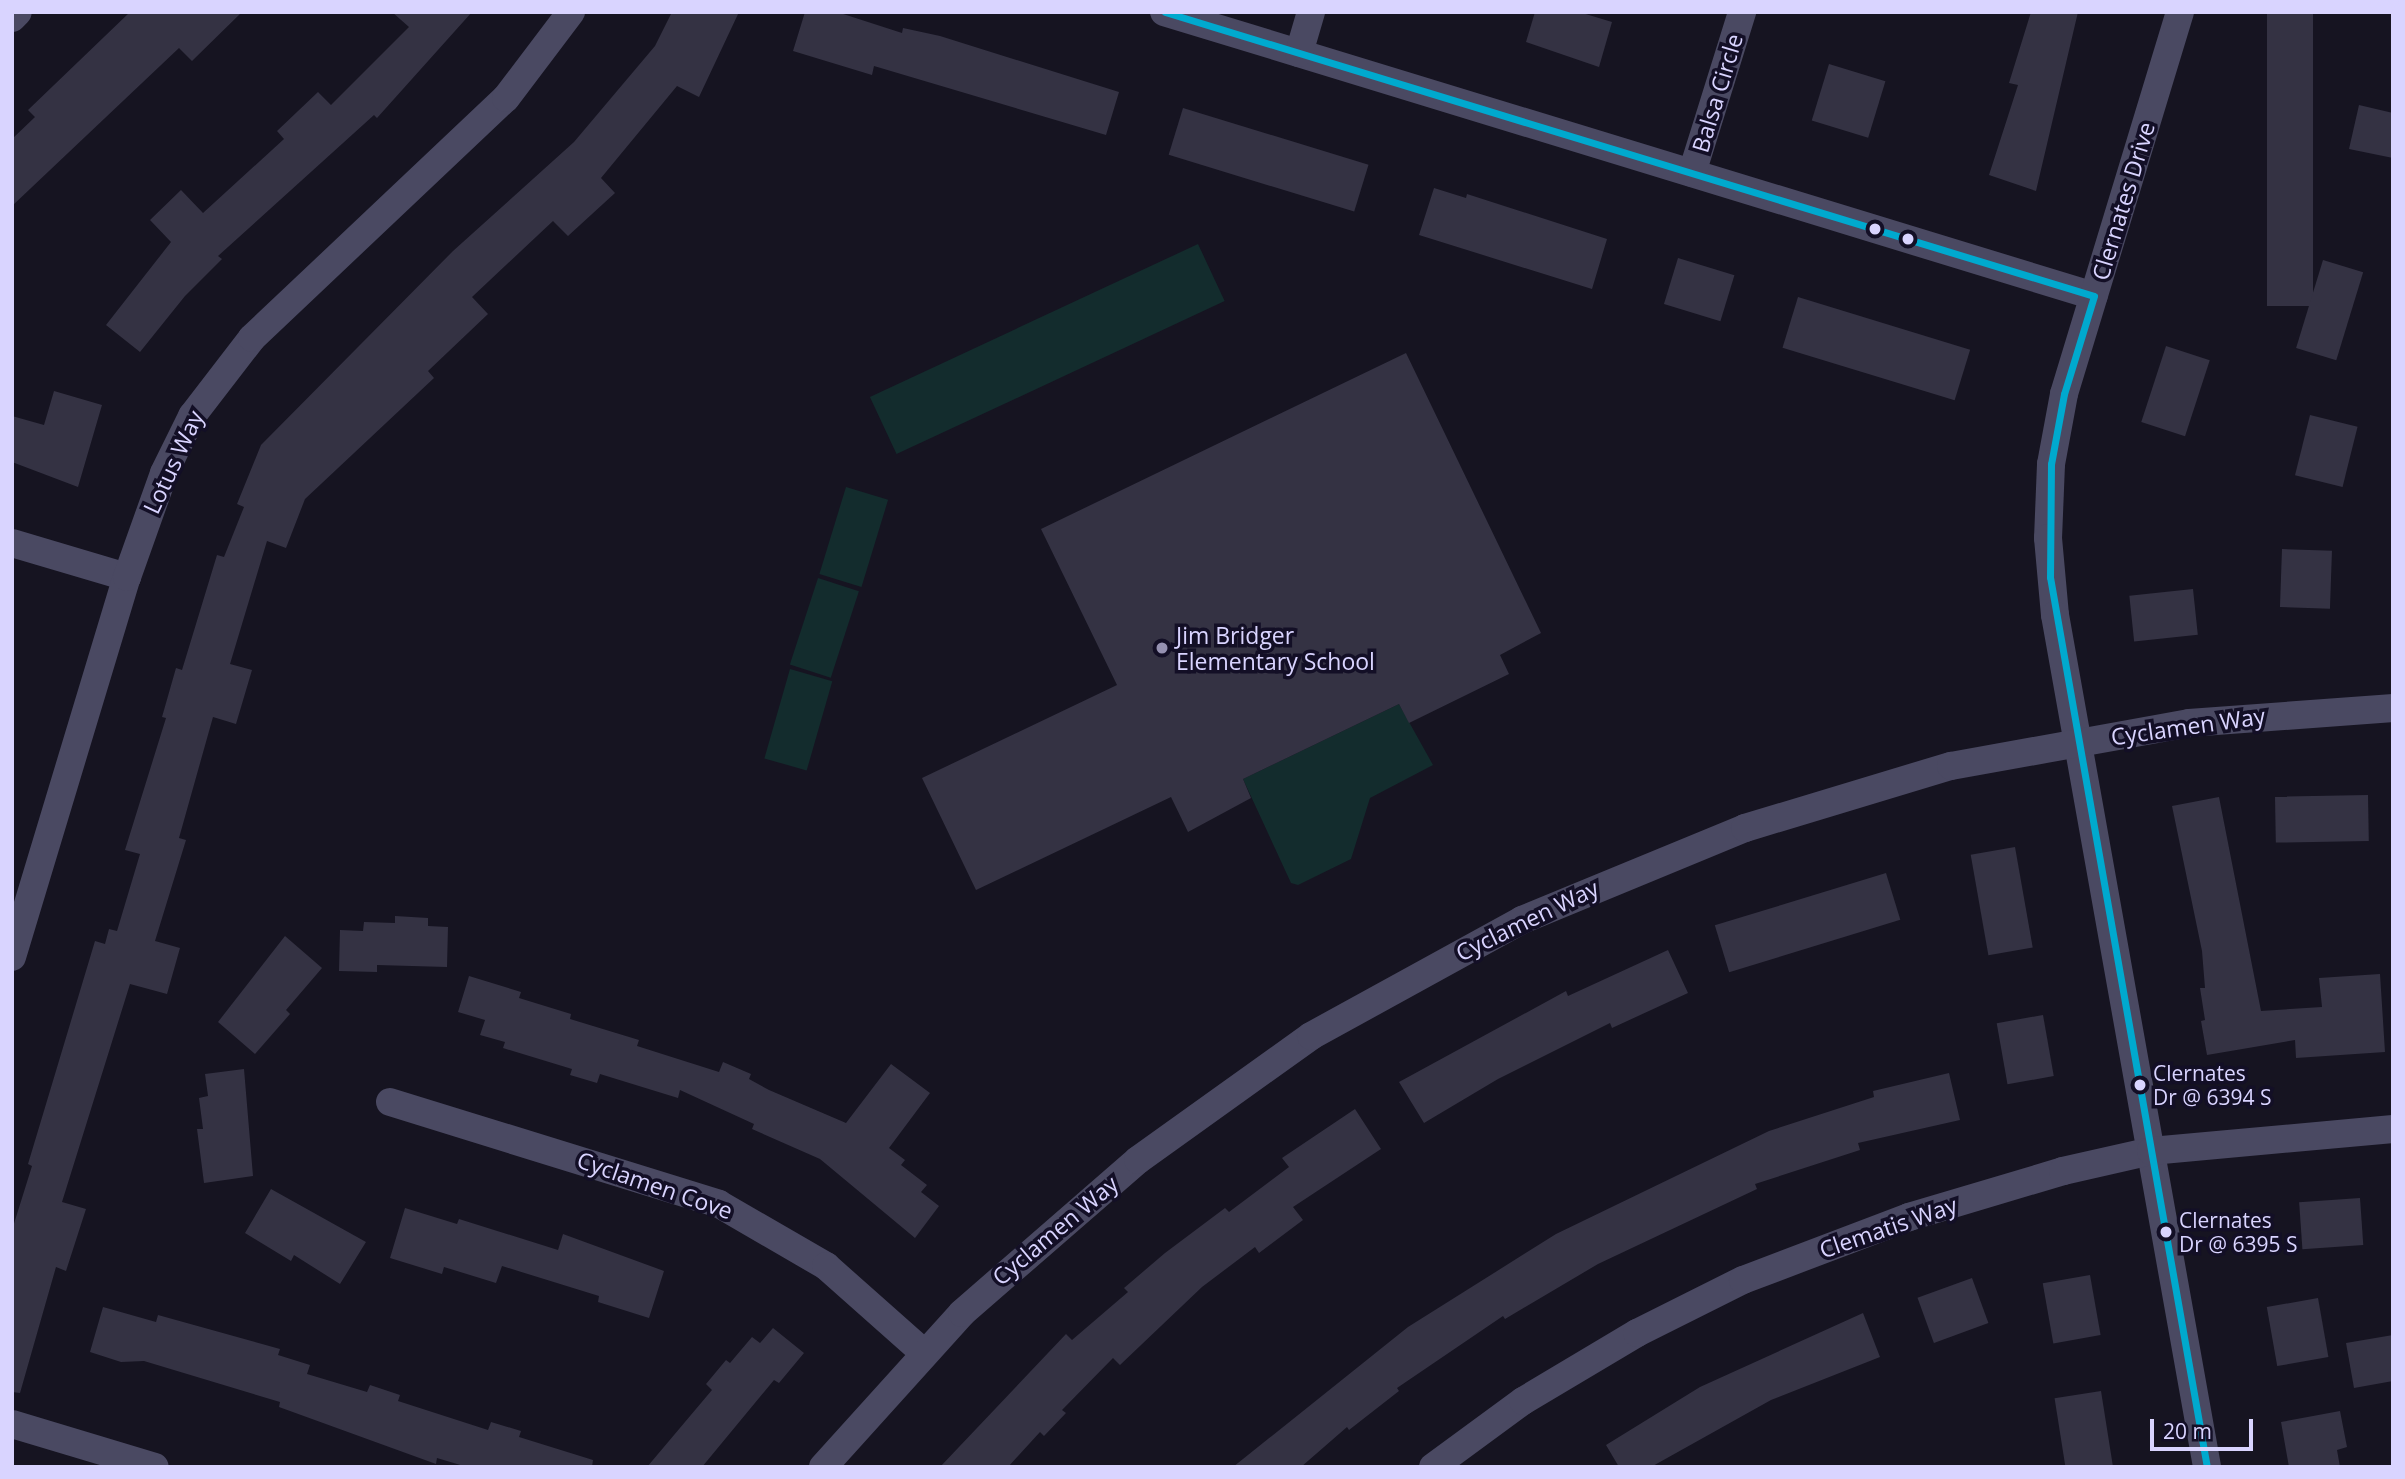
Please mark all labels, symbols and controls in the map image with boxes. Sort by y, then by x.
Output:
street label: Balsa Circle [1686,30,1748,156]
street label: Clernates Drive [2086,119,2160,283]
unlabelled marker [1868,222,1882,236]
unlabelled marker [1901,232,1915,246]
street label: Lotus Way [137,406,209,518]
place label: Jim Bridger Elementary School [1176,621,1375,675]
marker: Jim Bridger Elementary School [1154,640,1170,656]
street label: Cyclamen Way [2109,702,2267,750]
street label: Cyclamen Way [1451,874,1603,966]
place label: Clernates Dr @ 6394 S [2153,1060,2272,1110]
marker: Clernates Dr @ 6394 S [2133,1078,2147,1092]
street label: Cyclamen Cove [574,1145,736,1225]
street label: Cyclamen Way [987,1169,1123,1291]
street label: Clematis Way [1816,1191,1960,1263]
place label: Clernates Dr @ 6395 S [2179,1207,2298,1257]
marker: Clernates Dr @ 6395 S [2159,1225,2173,1239]
scale bar [2153,1406,2256,1450]
text: 20 m [2163,1417,2212,1445]

